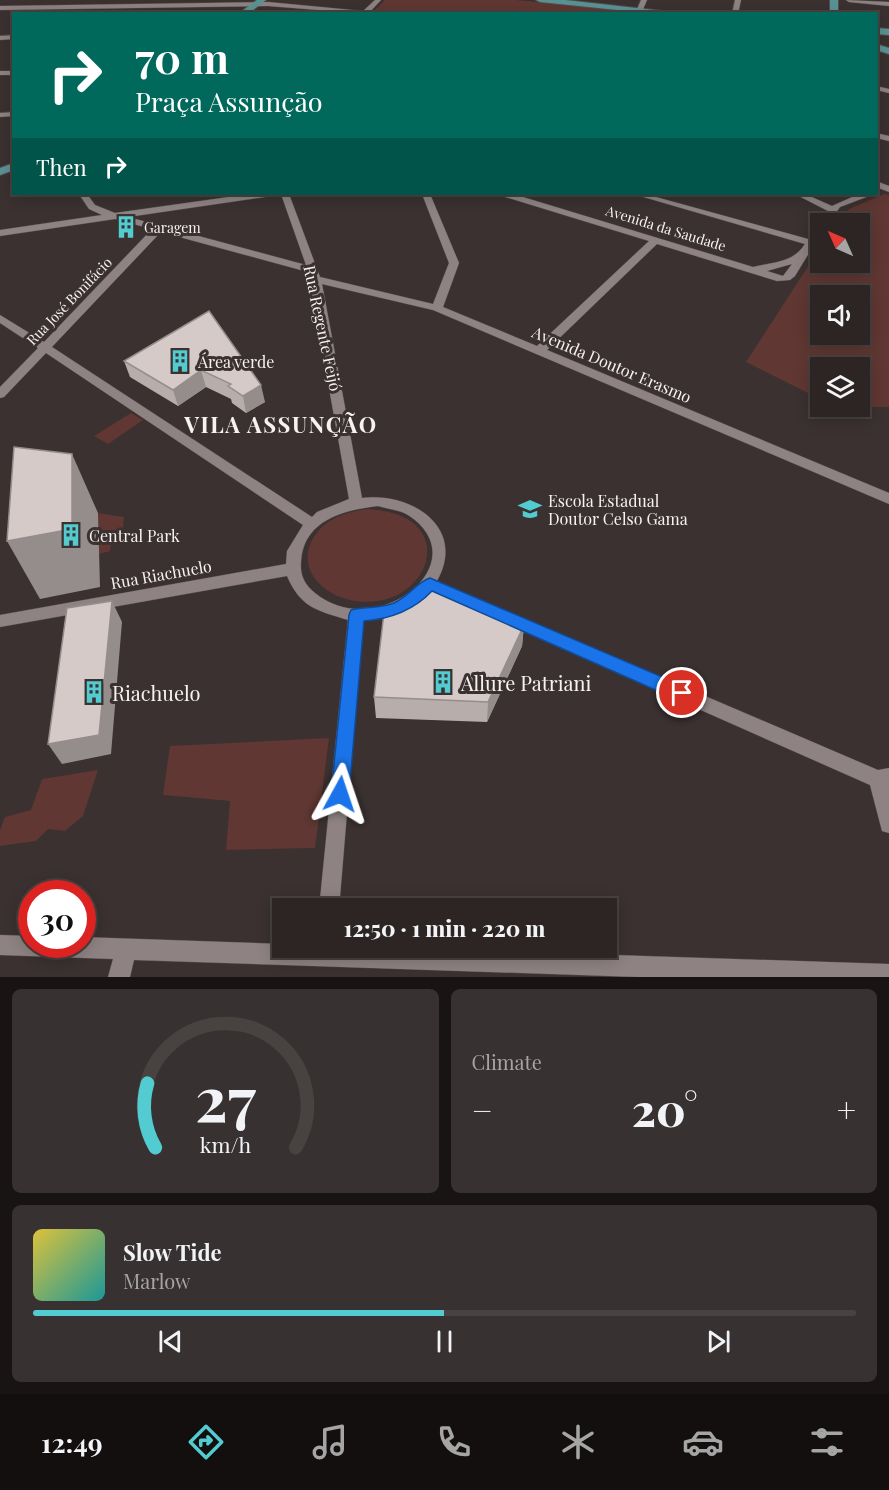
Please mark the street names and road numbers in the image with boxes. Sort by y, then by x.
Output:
street label: Avenida da Saudade [603,200,729,255]
street label: Rua José Bonifácio [22,253,116,349]
street label: Rua Regente Feijó [299,263,347,393]
street label: Avenida Doutor Erasmo [528,321,695,407]
street label: Rua Riachuelo [109,555,213,593]

